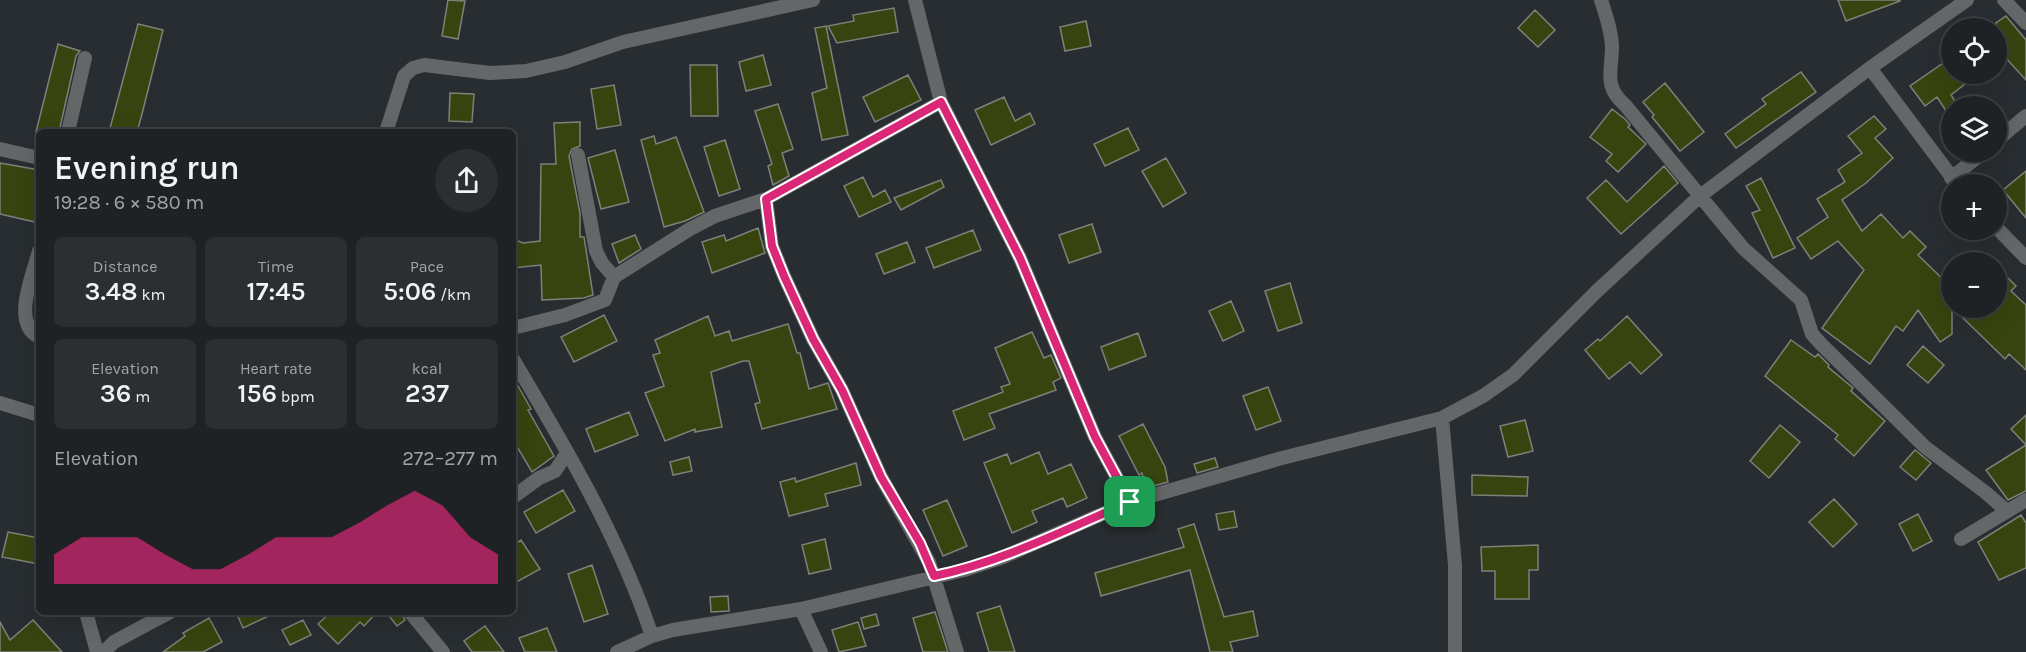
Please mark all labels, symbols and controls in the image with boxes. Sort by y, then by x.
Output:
map controls [1941,18,2007,318]
button: locate [1941,18,2007,84]
button: layers [1941,96,2007,162]
text: Evening run [54,149,240,187]
button: share [435,149,498,212]
button: + [1941,174,2007,240]
text: 19:28 · 6 × 580 m [54,191,204,214]
button: − [1941,252,2007,318]
text: Distance [93,257,157,276]
text: Time [258,257,294,276]
text: Pace [410,257,444,276]
text: 3.48 [85,276,138,307]
text: 17:45 [247,276,305,307]
text: 5:06 [383,276,436,307]
text: km [138,285,165,304]
text: /km [436,285,471,304]
text: Elevation [91,359,159,378]
text: Heart rate [240,359,312,378]
text: kcal [412,359,442,378]
text: 36 [100,378,131,409]
text: 156 [237,378,277,409]
text: 237 [405,378,449,409]
text: m [131,387,150,406]
text: bpm [277,387,315,406]
text: Elevation [54,447,139,470]
text: 272–277 m [402,447,498,470]
pin [1104,476,1155,527]
icon: arrive [1113,485,1146,518]

